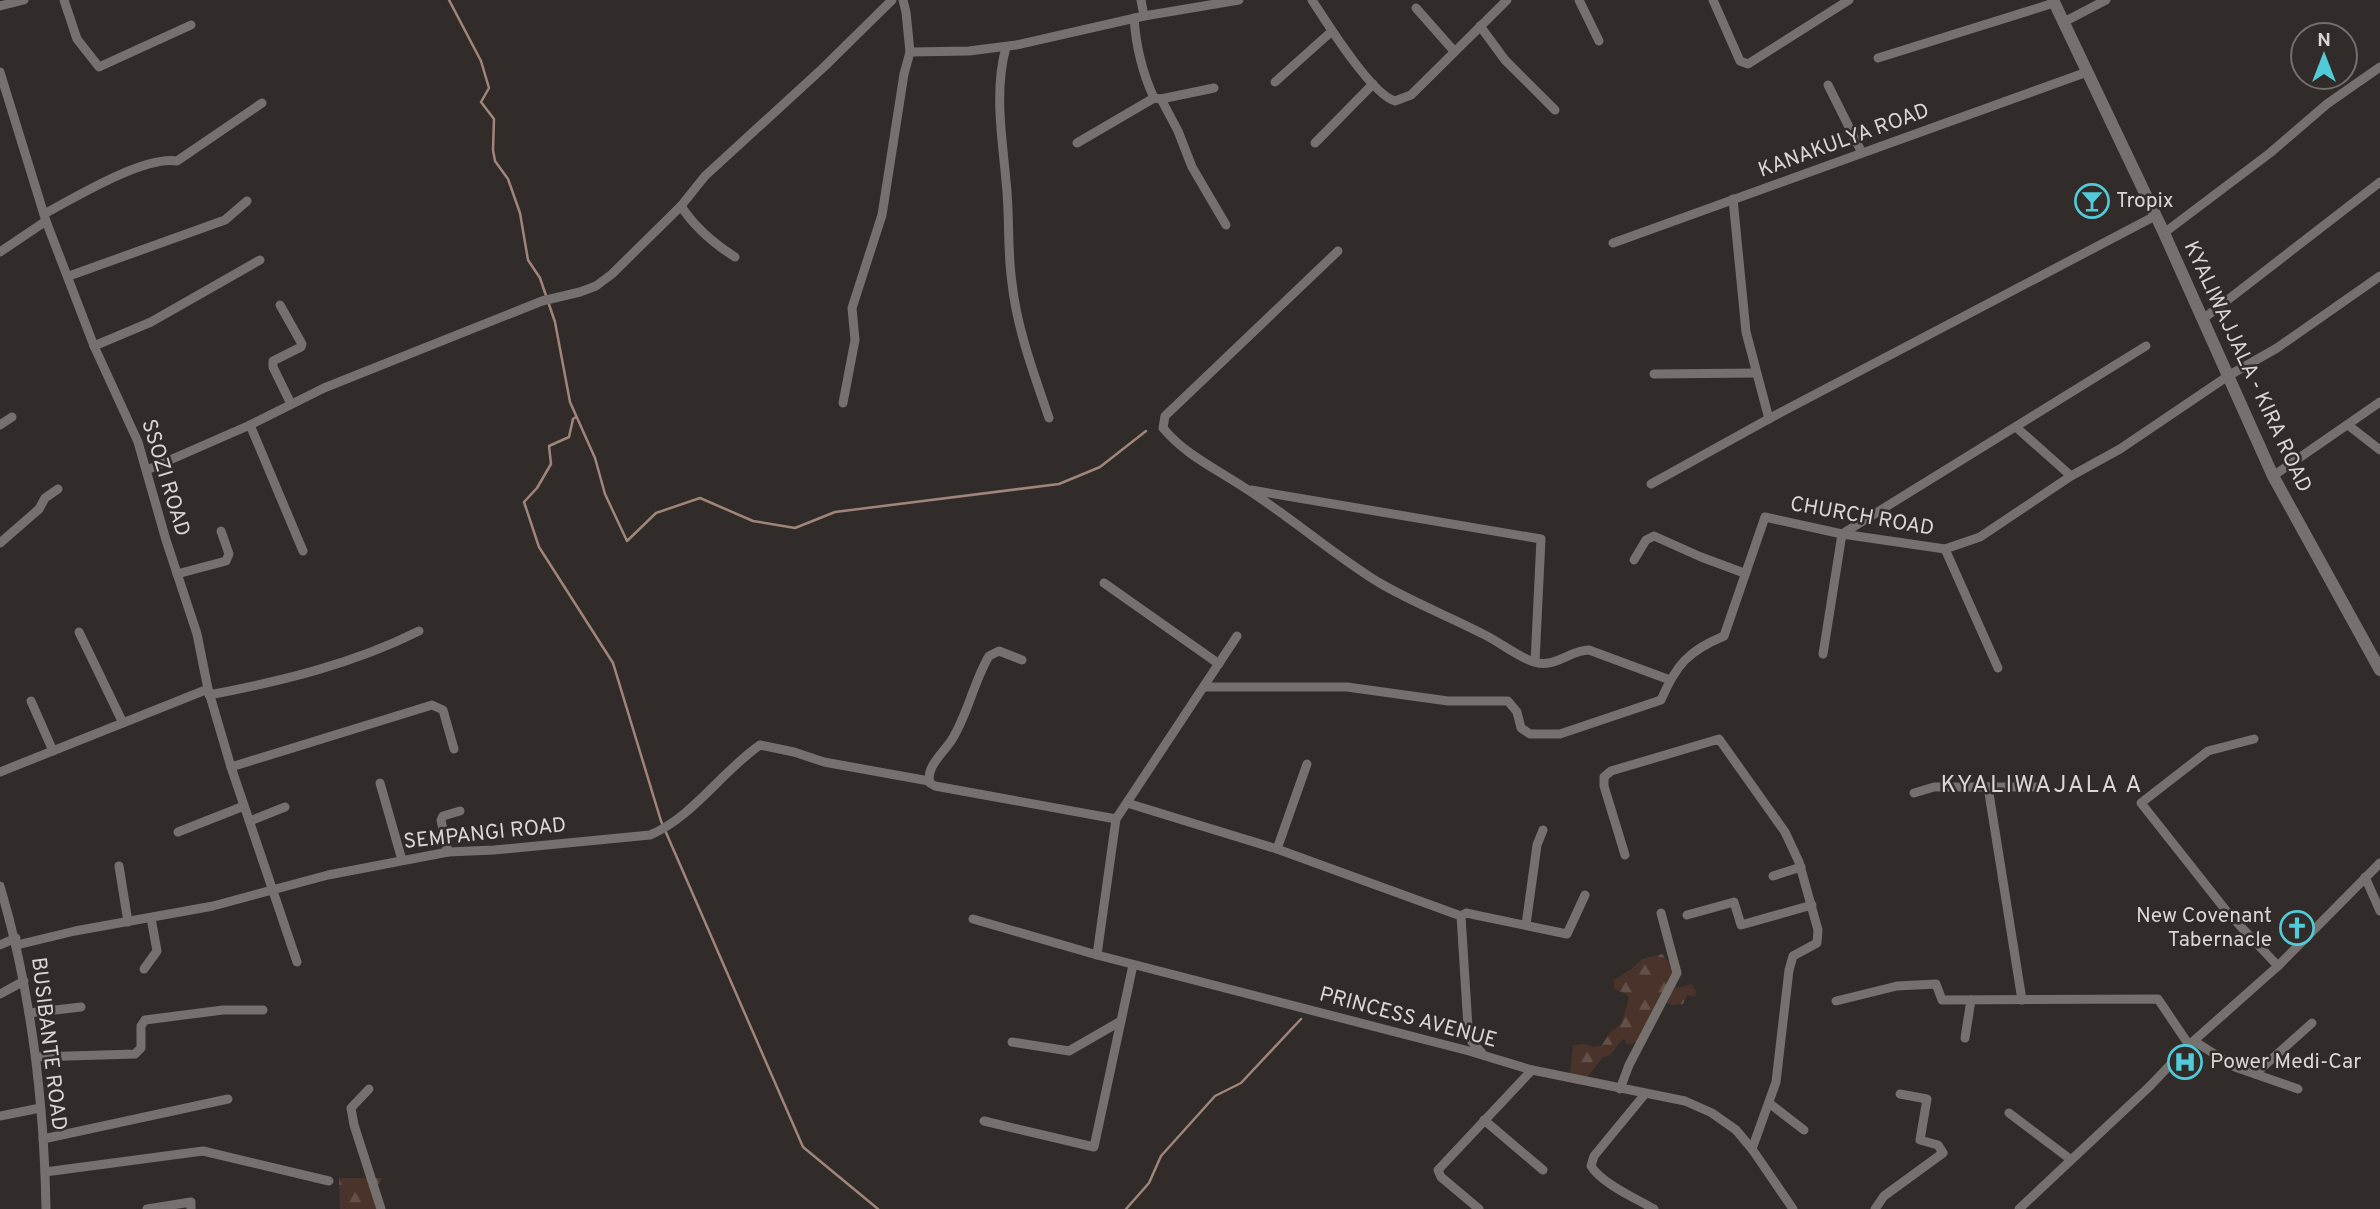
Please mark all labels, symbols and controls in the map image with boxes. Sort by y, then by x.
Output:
north arrow [2289,21,2359,91]
text: N [2317,29,2331,53]
street label: KANAKULYA ROAD [1755,98,1933,184]
bar icon: Tropix [2073,182,2111,220]
place label: Tropix [2116,188,2174,215]
street label: KYALIWAJJALA - KIRA ROAD [2177,237,2317,497]
street label: SSOZI ROAD [134,416,196,540]
street label: CHURCH ROAD [1788,491,1936,543]
district label: KYALIWAJALA A [1940,771,2144,801]
street label: SEMPANGI ROAD [402,812,568,856]
place label: New Covenant Tabernacle [2136,903,2272,954]
church icon: New Covenant Tabernacle [2278,909,2316,947]
street label: BUSIBANTE ROAD [24,956,72,1132]
street label: PRINCESS AVENUE [1316,981,1500,1055]
hospital icon: Power Medi-Car [2166,1043,2204,1081]
place label: Power Medi-Car [2210,1049,2361,1076]

